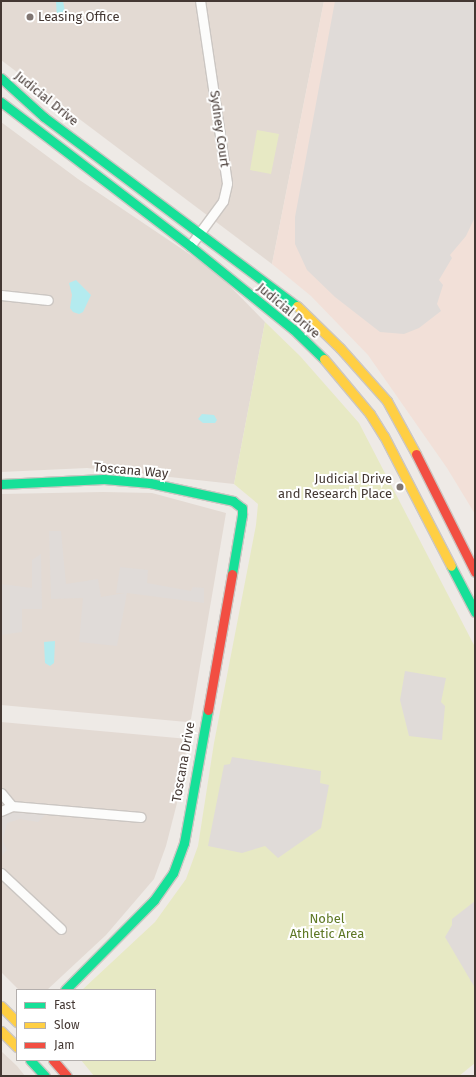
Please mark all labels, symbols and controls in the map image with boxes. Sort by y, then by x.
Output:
place label: Leasing Office [38,9,119,25]
marker: Leasing Office [25,12,35,22]
street label: Judicial Drive [11,69,81,129]
street label: Sydney Court [206,90,232,168]
street label: Judicial Drive [253,280,323,342]
street label: Toscana Way [93,460,169,482]
place label: Judicial Drive and Research Place [278,472,392,503]
marker: Judicial Drive and Research Place [395,482,405,492]
street label: Toscana Drive [169,721,199,803]
park label: Nobel Athletic Area [290,912,364,943]
legend [16,989,156,1061]
text: Fast [54,998,76,1012]
text: Slow [54,1018,80,1032]
text: Jam [54,1038,74,1052]

